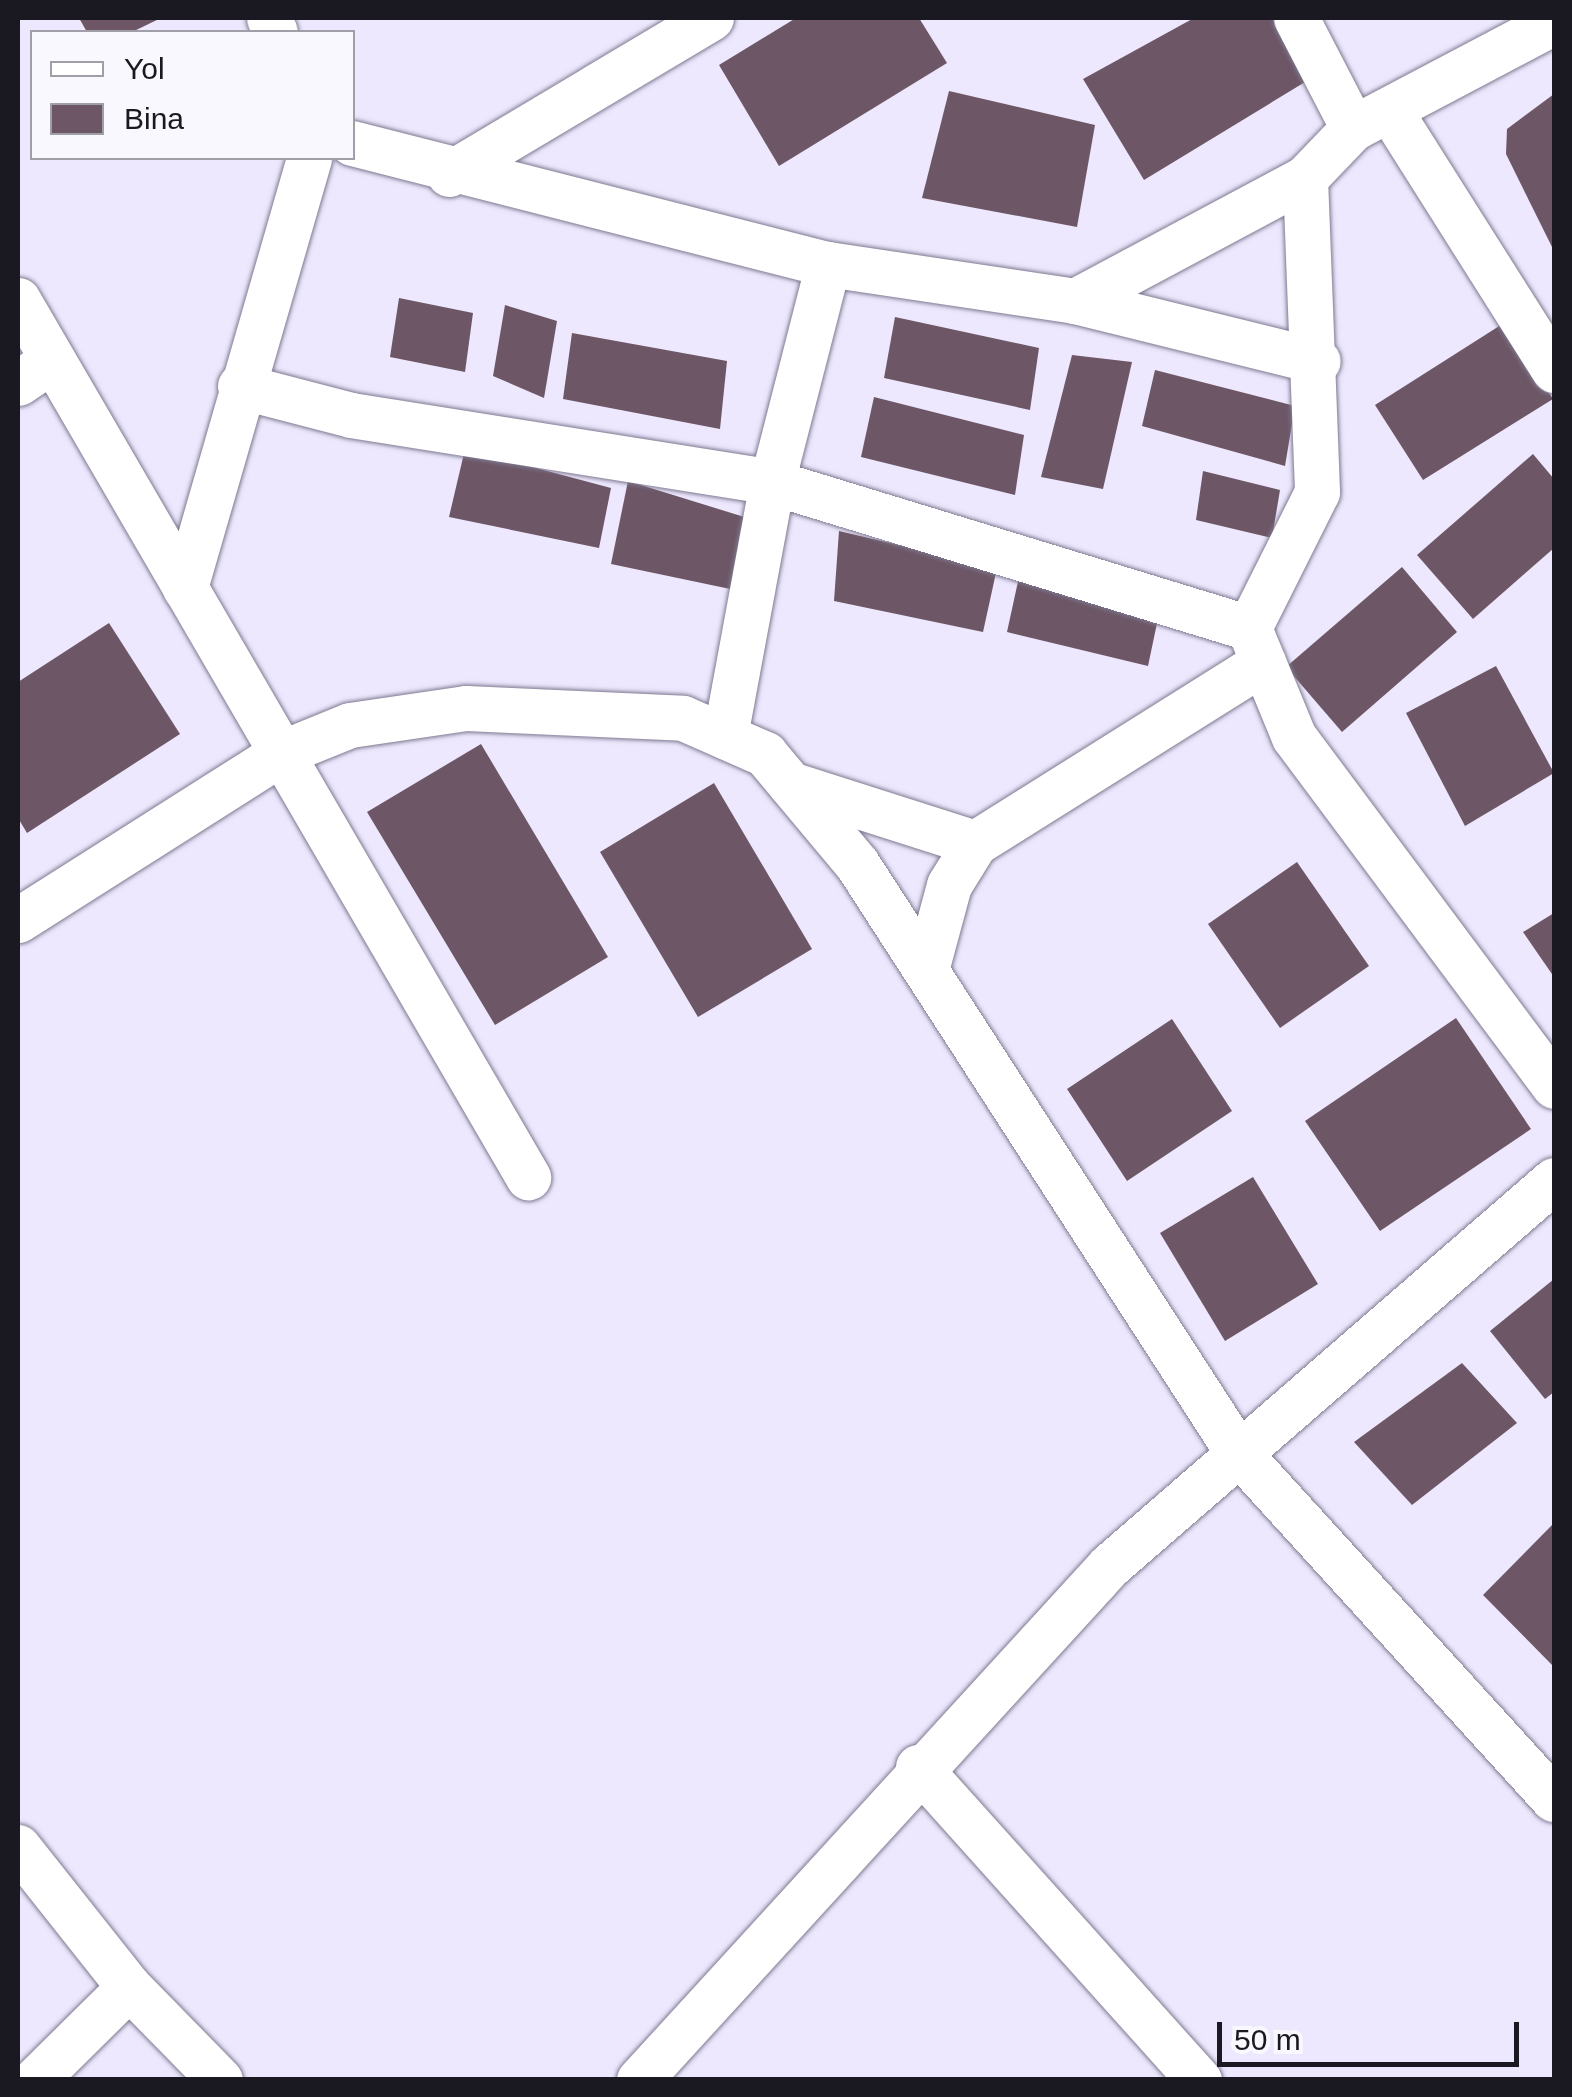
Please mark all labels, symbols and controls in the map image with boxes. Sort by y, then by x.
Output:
legend [30,30,355,160]
text: Yol [124,52,165,85]
text: Bina [124,102,184,135]
scale bar [1222,2002,1524,2064]
text: 50 m [1234,2023,1301,2056]

